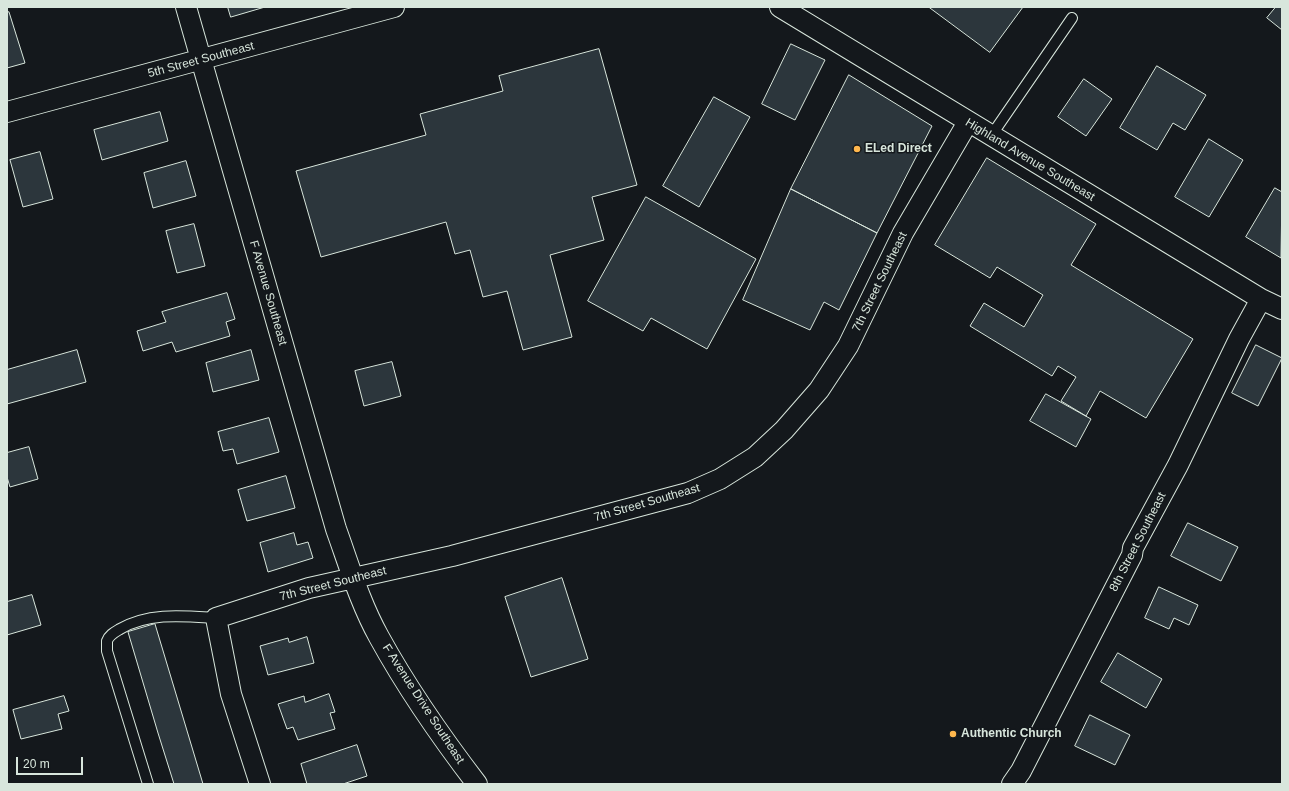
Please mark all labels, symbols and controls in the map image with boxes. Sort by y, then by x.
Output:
street label: 5th Street Southeast [146,39,256,81]
street label: Highland Avenue Southeast [963,116,1097,204]
place label: ELed Direct [865,142,932,156]
marker: ELed Direct [852,144,862,154]
street label: 7th Street Southeast [850,230,910,334]
street label: F Avenue Southeast [246,239,290,347]
street label: 7th Street Southeast [592,481,702,525]
street label: 8th Street Southeast [1107,490,1169,594]
street label: 7th Street Southeast [278,564,388,604]
street label: F Avenue Drive Southeast [379,641,467,767]
place label: Authentic Church [961,727,1062,741]
marker: Authentic Church [948,729,958,739]
scale bar [18,749,85,775]
text: 20 m [23,757,50,771]

